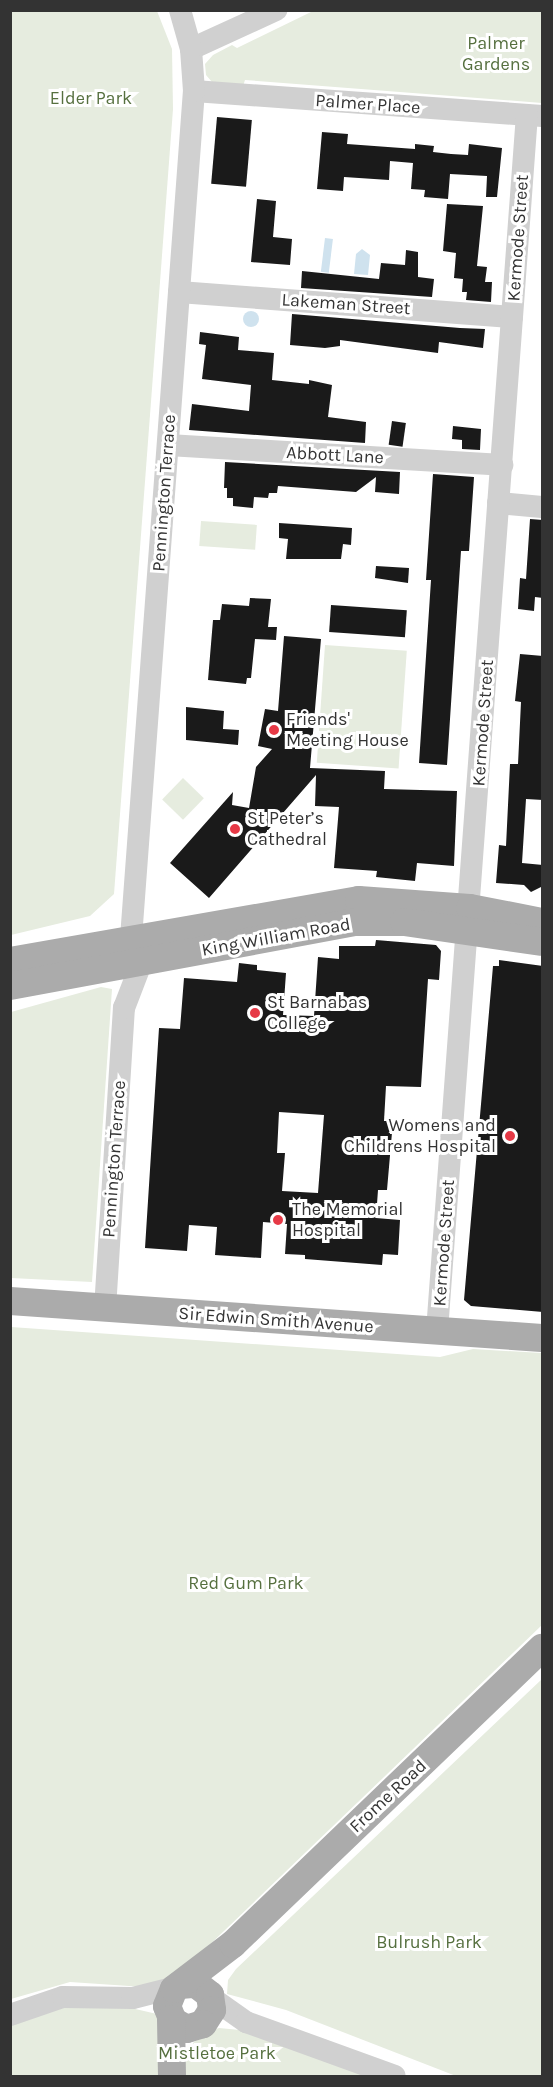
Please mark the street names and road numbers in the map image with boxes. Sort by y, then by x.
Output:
street label: Palmer Place [315,90,421,118]
street label: Kermode Street [503,174,533,302]
street label: Lakeman Street [281,289,411,319]
street label: Pennington Terrace [148,414,180,572]
street label: Abbott Lane [286,442,384,468]
street label: Kermode Street [468,659,498,787]
street label: King William Road [200,913,352,961]
street label: Pennington Terrace [98,1080,130,1238]
street label: Kermode Street [429,1179,459,1307]
street label: Sir Edwin Smith Avenue [178,1302,374,1338]
street label: Frome Road [345,1755,431,1837]

